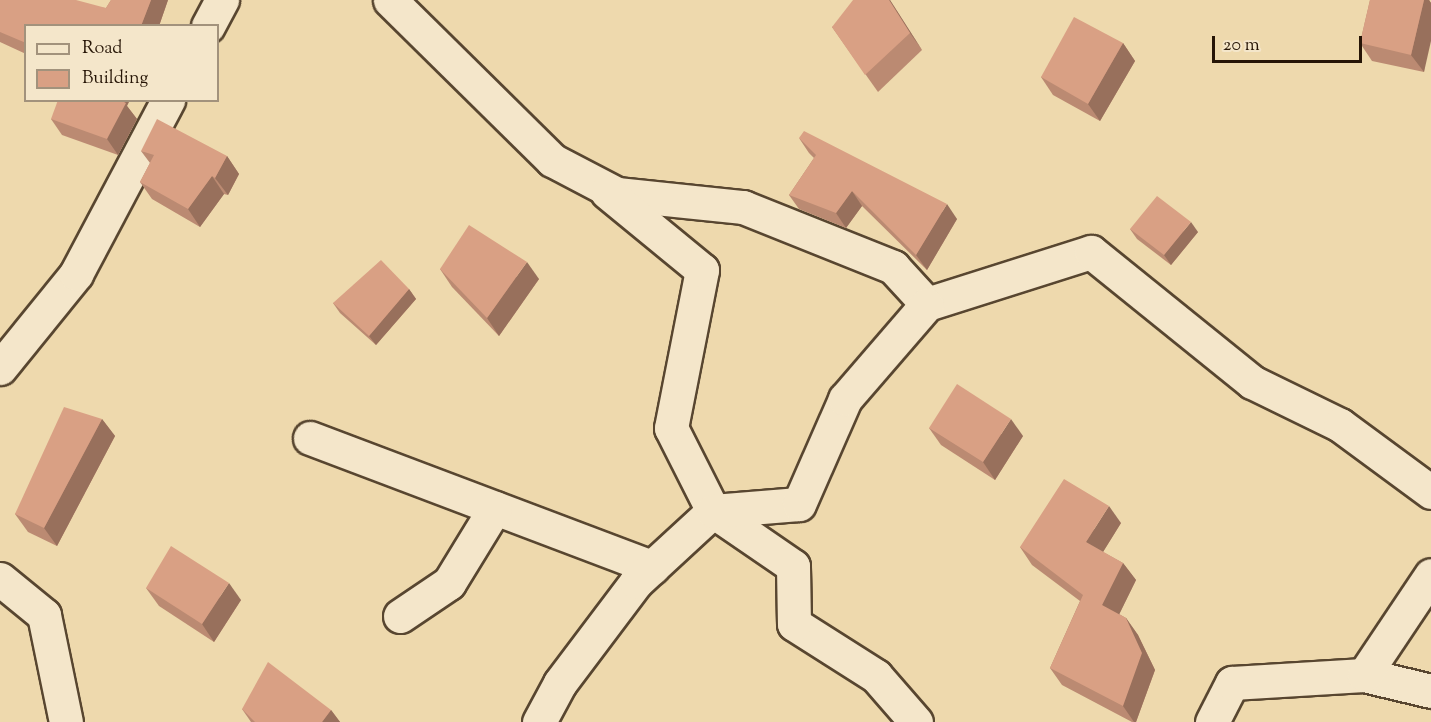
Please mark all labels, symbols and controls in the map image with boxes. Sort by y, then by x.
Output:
legend [24,24,219,102]
scale bar [1215,24,1365,62]
text: 20 m [1223,33,1260,59]
text: Road [82,36,122,62]
text: Building [82,66,148,92]

